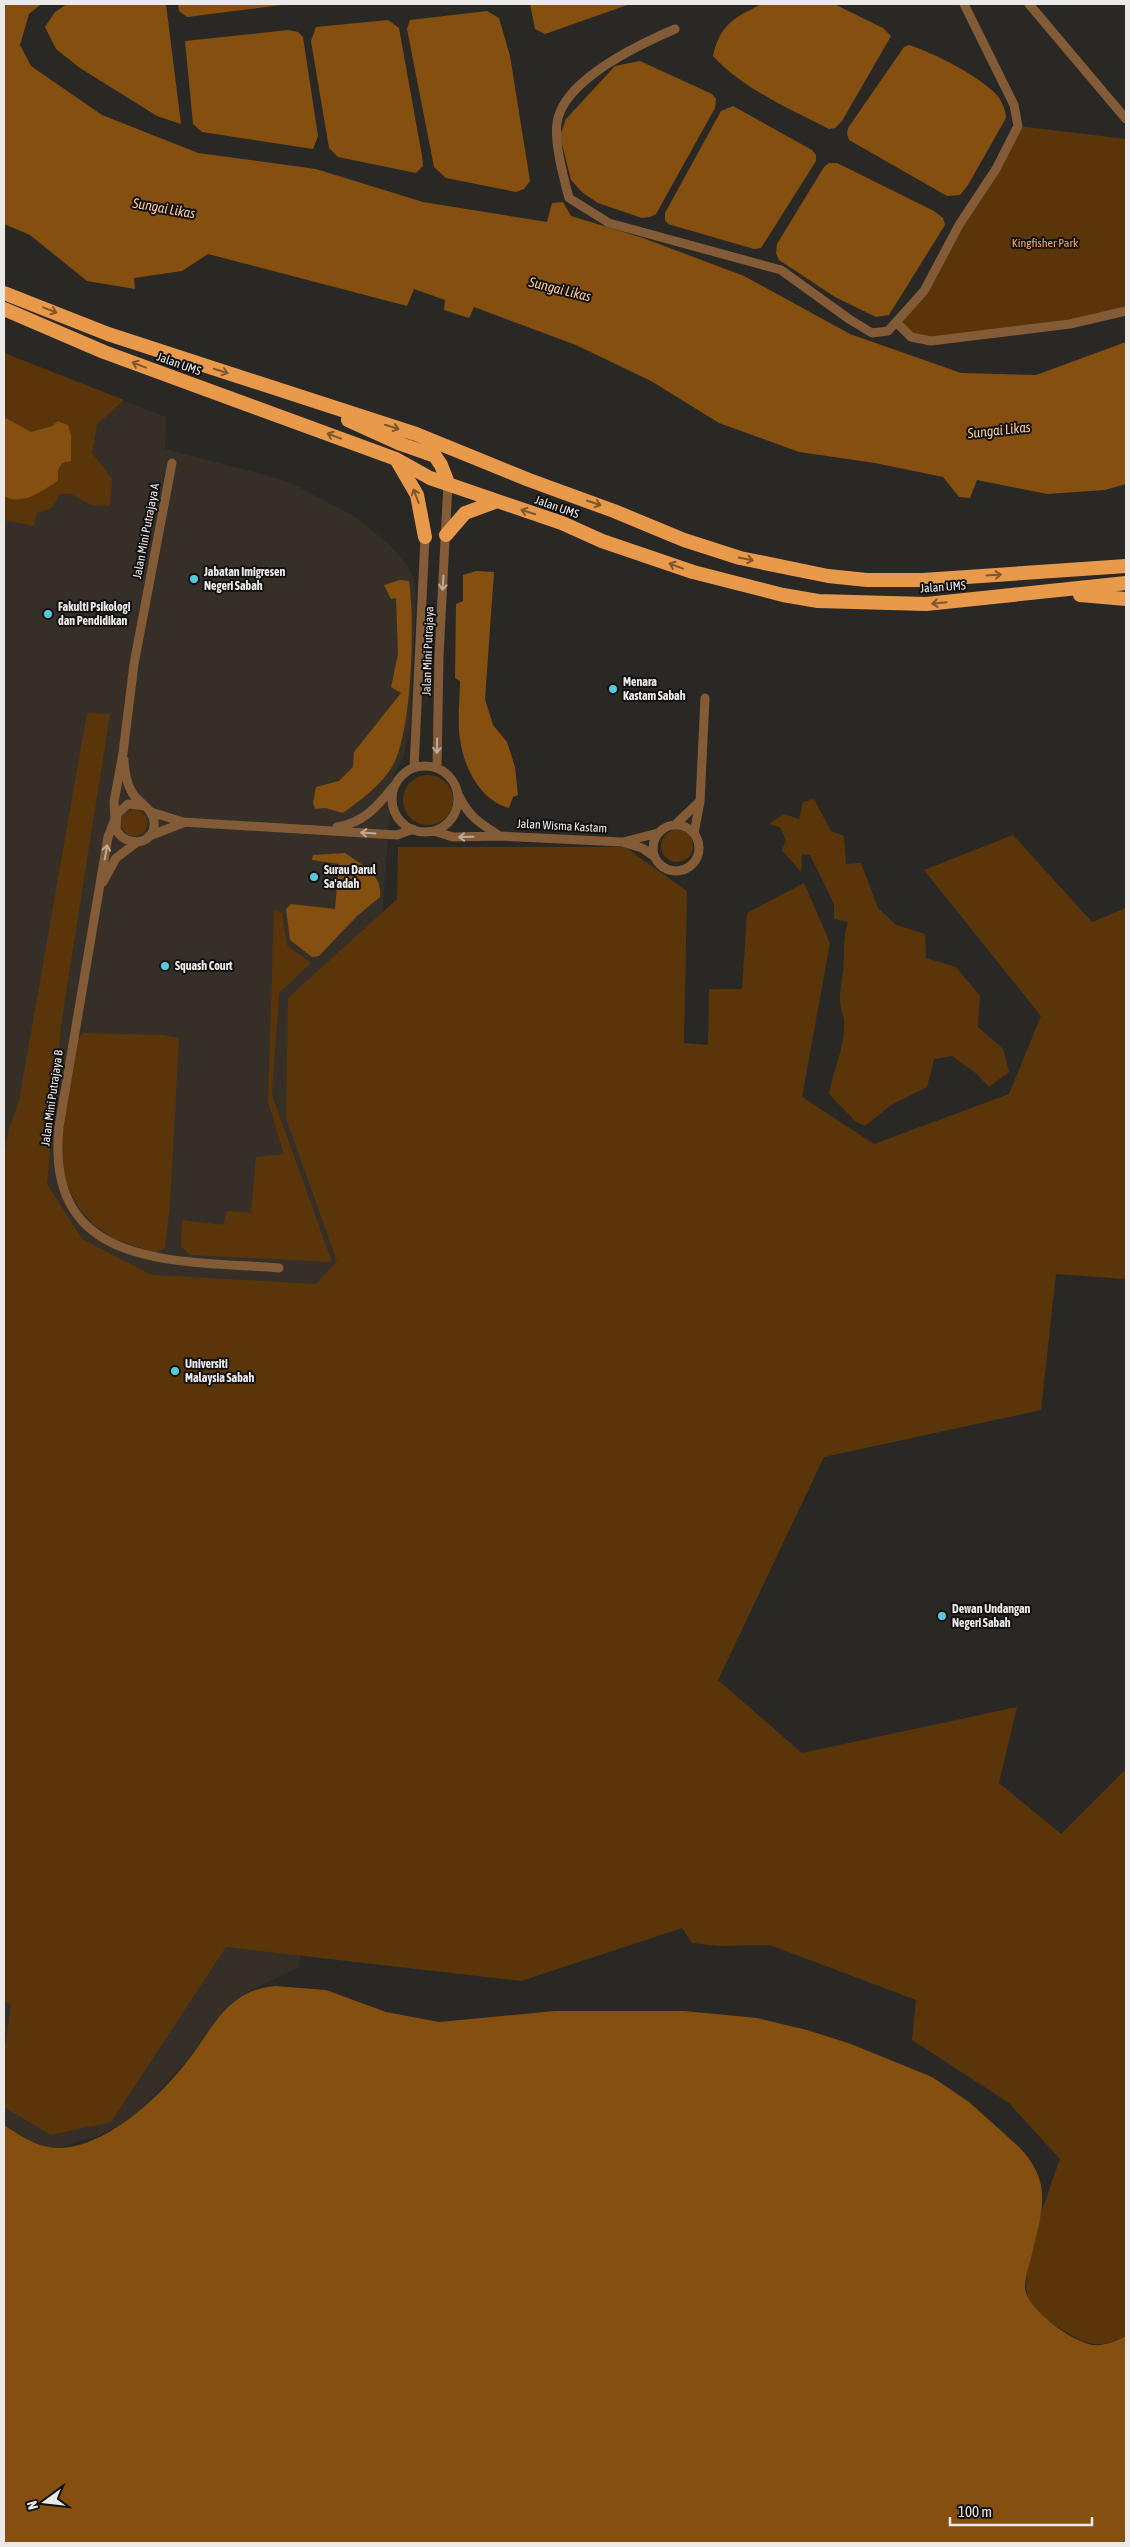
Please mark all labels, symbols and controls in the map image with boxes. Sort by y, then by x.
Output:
water label: Sungai Likas [130,194,197,221]
park label: Kingfisher Park [1012,236,1079,250]
water label: Sungai Likas [526,273,593,304]
one-way arrow [41,306,57,315]
street label: Jalan UMS [155,350,203,378]
one-way arrow [132,360,147,369]
one-way arrow [213,366,229,376]
water label: Sungai Likas [966,419,1031,441]
one-way arrow [383,423,399,433]
one-way arrow [327,431,342,440]
street label: Jalan Mini Putrajaya A [130,482,162,580]
one-way arrow [411,489,420,504]
street label: Jalan UMS [533,493,581,521]
one-way arrow [585,499,601,508]
one-way arrow [520,507,536,516]
one-way arrow [737,555,753,564]
one-way arrow [669,561,684,570]
place label: Jabatan Imigresen Negeri Sabah [203,565,285,593]
one-way arrow [986,570,1002,580]
marker: Jabatan Imigresen Negeri Sabah [188,573,200,585]
one-way arrow [439,575,448,591]
street label: Jalan UMS [920,578,966,596]
one-way arrow [931,598,947,608]
place label: Fakulti Psikologi dan Pendidikan [58,600,131,628]
street label: Jalan Mini Putrajaya [419,606,437,696]
marker: Fakulti Psikologi dan Pendidikan [42,608,54,620]
place label: Menara Kastam Sabah [623,675,686,703]
marker: Menara Kastam Sabah [607,683,619,695]
one-way arrow [433,737,442,753]
street label: Jalan Wisma Kastam [517,817,607,835]
one-way arrow [360,828,376,838]
one-way arrow [459,832,475,842]
one-way arrow [101,845,111,861]
place label: Surau Darul Sa'adah [324,863,377,891]
marker: Surau Darul Sa'adah [308,871,320,883]
place label: Squash Court [175,959,233,973]
marker: Squash Court [159,960,171,972]
street label: Jalan Mini Putrajaya B [38,1049,66,1147]
place label: Universiti Malaysia Sabah [185,1357,254,1385]
marker: Universiti Malaysia Sabah [169,1365,181,1377]
place label: Dewan Undangan Negeri Sabah [952,1602,1031,1630]
marker: Dewan Undangan Negeri Sabah [936,1610,948,1622]
north arrow [20,2477,70,2527]
scale bar [950,2494,1092,2526]
text: N [24,2499,41,2511]
text: 100 m [958,2503,992,2520]

